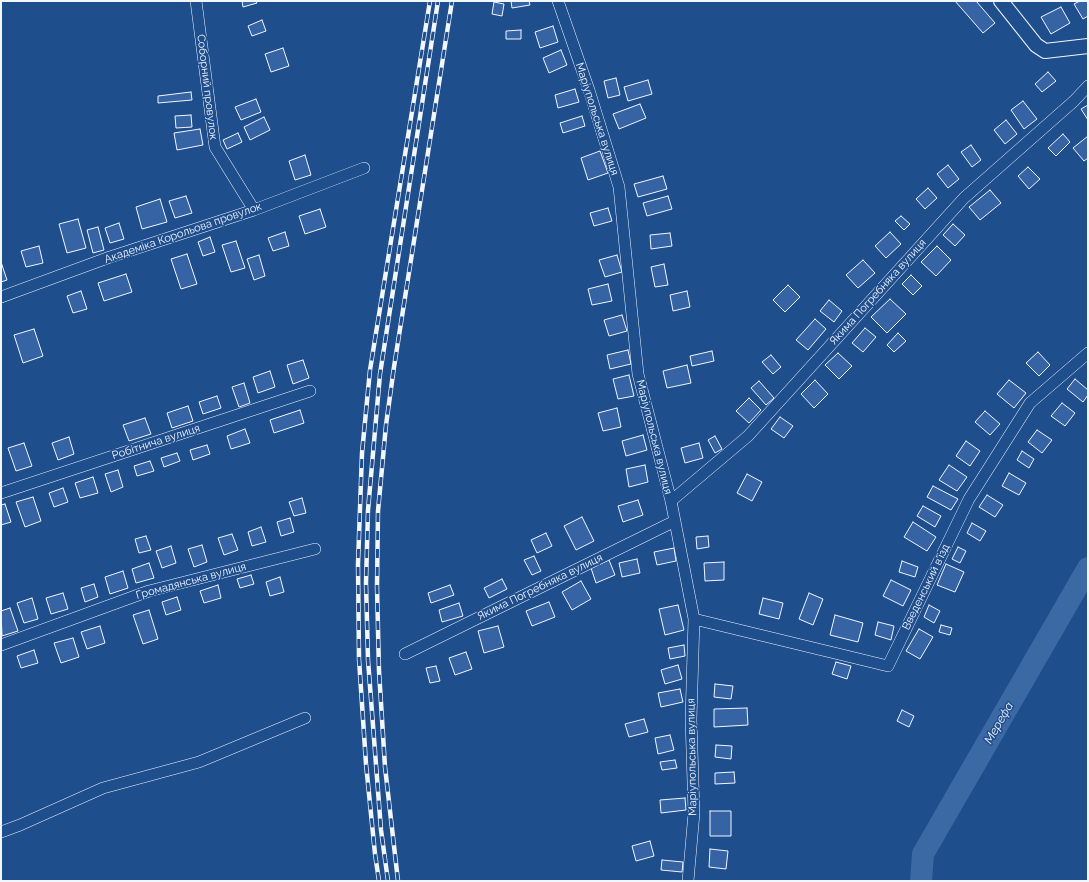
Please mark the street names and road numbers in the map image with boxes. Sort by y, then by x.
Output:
street label: Соборний провулок [194,33,220,141]
street label: Маріупольська вулиця [573,61,621,177]
street label: Академіка Корольова провулок [102,200,264,266]
street label: Якима Погребняка вулиця [827,236,929,348]
street label: Маріупольська вулиця [633,378,675,496]
street label: Робітнича вулиця [110,422,202,462]
street label: Введенський в'їзд [899,542,953,632]
street label: Якима Погребняка вулиця [475,551,605,623]
street label: Громадянська вулиця [134,560,248,602]
street label: Маріупольська вулиця [684,698,700,816]

